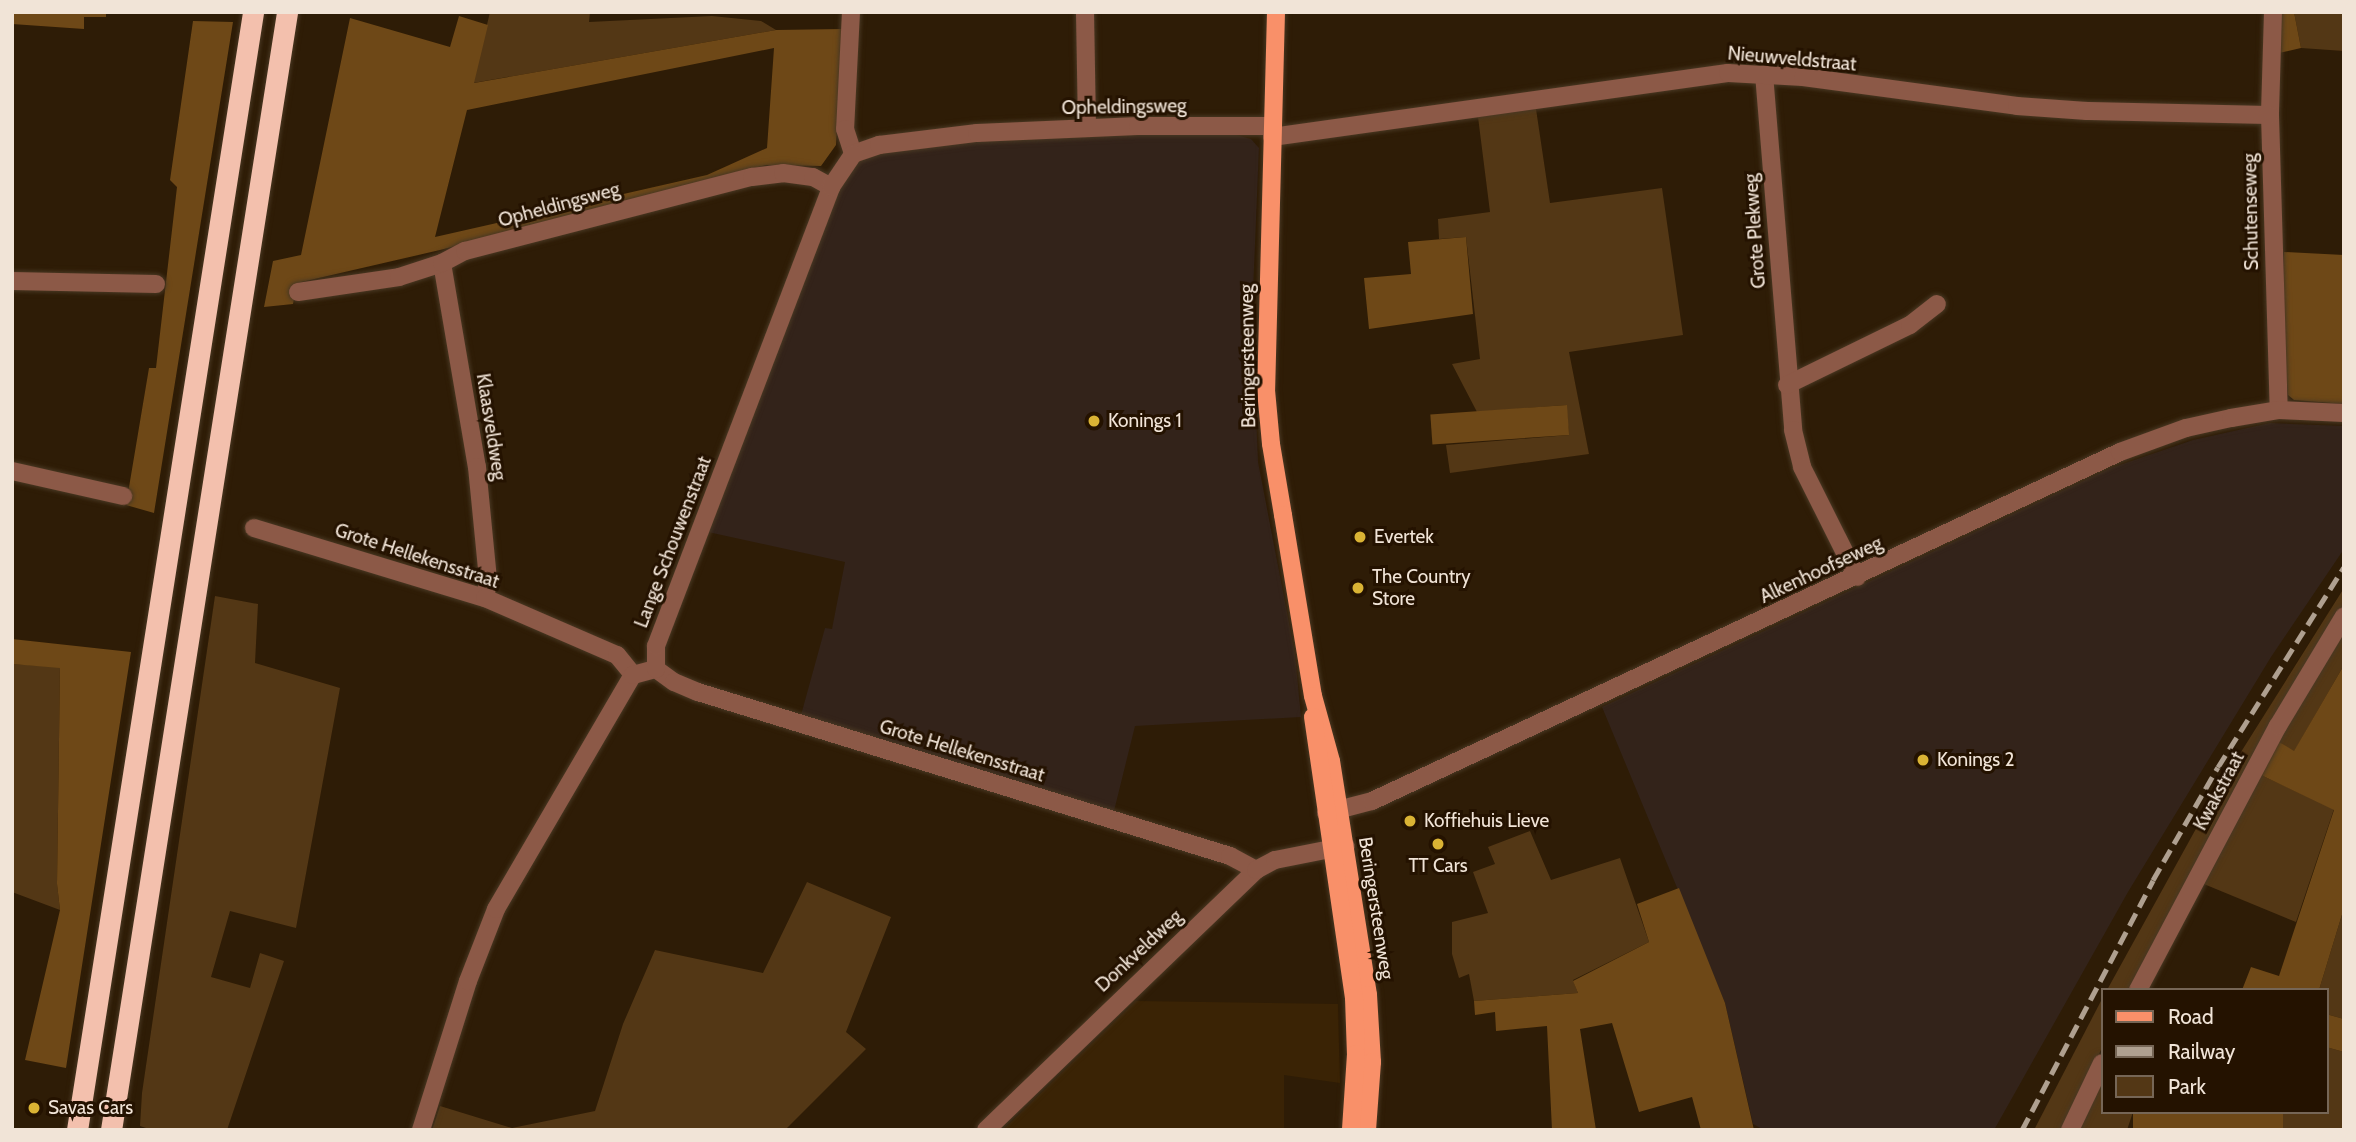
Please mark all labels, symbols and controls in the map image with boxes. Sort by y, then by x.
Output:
street label: Nieuwveldstraat [1727,42,1857,76]
street label: Opheldingsweg [1061,95,1187,119]
street label: Schutenseweg [2239,153,2263,271]
street label: Grote Plekweg [1740,173,1770,289]
street label: Opheldingsweg [496,178,622,232]
street label: Beringersteenweg [1235,284,1261,428]
street label: Klaasveldweg [471,372,511,482]
place label: Konings 1 [1108,410,1182,432]
marker: Konings 1 [1086,413,1102,429]
street label: Lange Schouwenstraat [630,453,716,631]
street label: Grote Hellekensstraat [332,519,502,593]
place label: Evertek [1374,526,1434,548]
marker: Evertek [1352,529,1368,545]
street label: Alkenhoofseweg [1756,532,1886,608]
place label: The Country Store [1372,566,1471,610]
marker: The Country Store [1350,580,1366,596]
street label: Grote Hellekensstraat [877,715,1047,787]
street label: Kwakstraat [2189,748,2249,834]
place label: Konings 2 [1937,749,2014,771]
marker: Konings 2 [1915,752,1931,768]
place label: Koffiehuis Lieve [1424,810,1549,832]
marker: Koffiehuis Lieve [1402,813,1418,829]
street label: Beringersteenweg [1353,835,1399,981]
marker: TT Cars [1430,836,1446,852]
place label: TT Cars [1408,855,1468,877]
street label: Donkveldweg [1091,905,1187,997]
legend [2100,988,2328,1114]
text: Road [2168,1004,2214,1029]
text: Railway [2168,1039,2235,1064]
text: Park [2168,1074,2206,1099]
place label: Savas Cars [48,1097,133,1119]
marker: Savas Cars [26,1100,42,1116]

